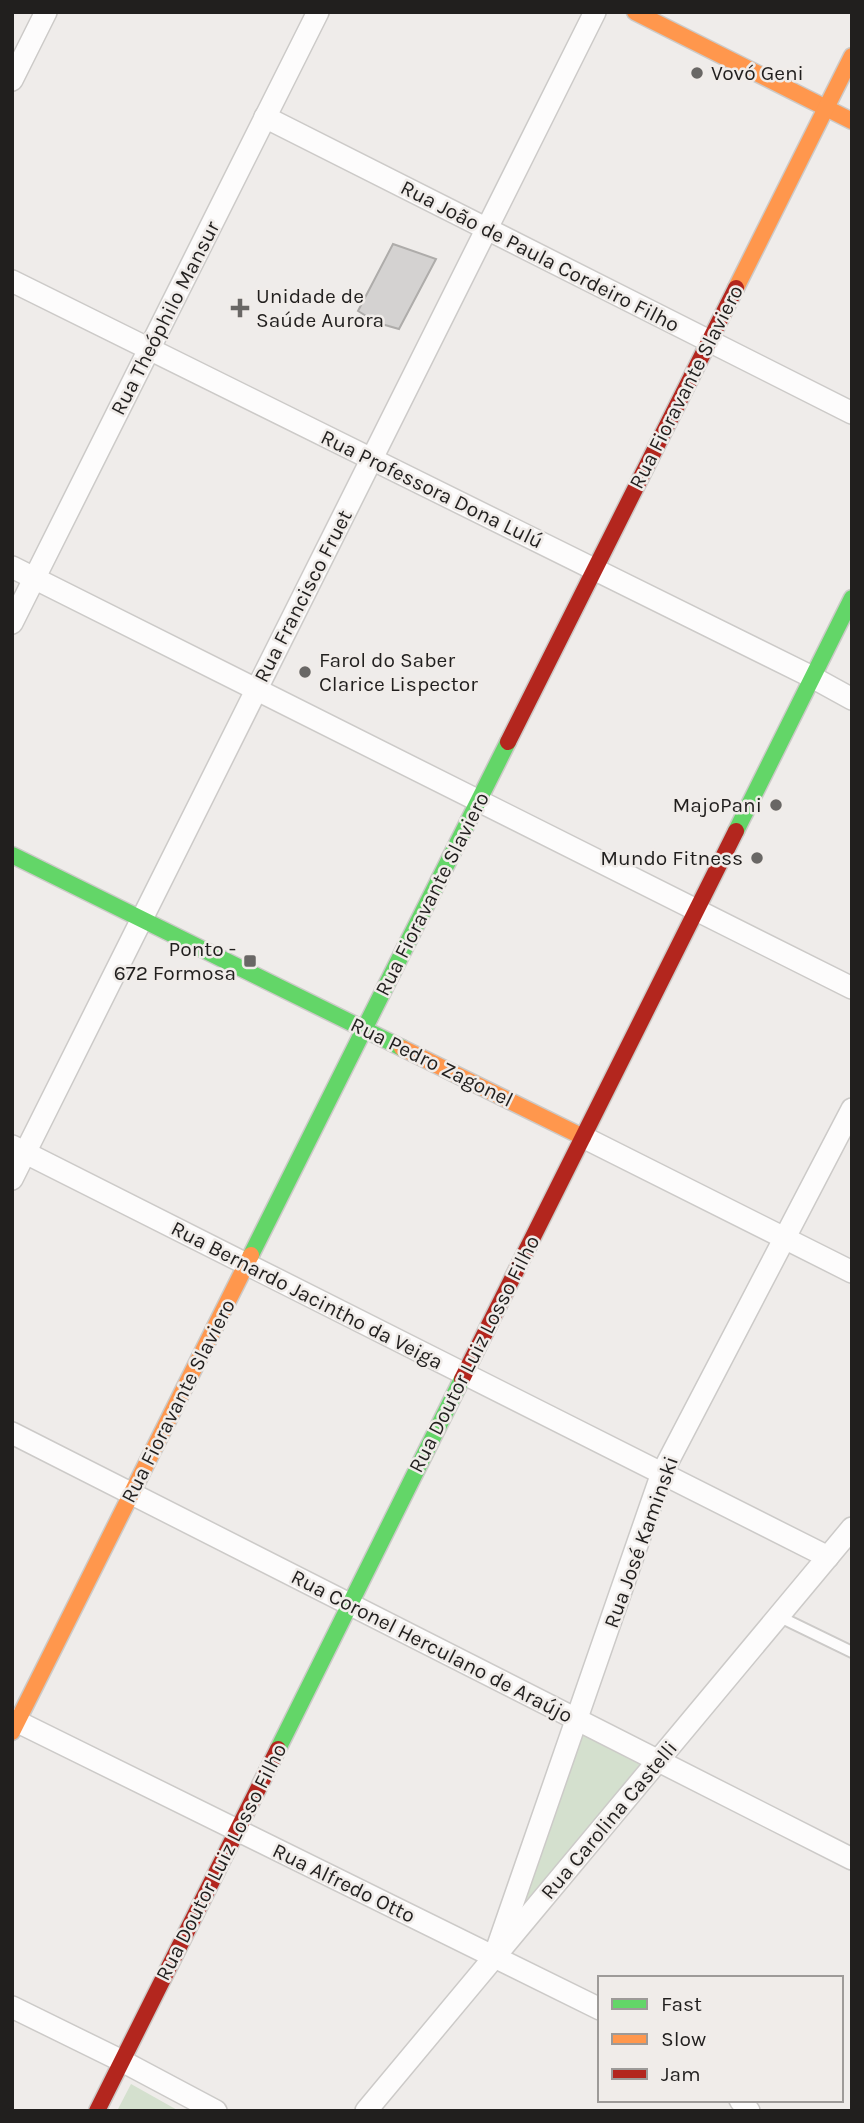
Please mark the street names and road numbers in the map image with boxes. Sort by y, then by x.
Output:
street label: Rua João de Paula Cordeiro Filho [397,175,683,337]
street label: Rua Theóphilo Mansur [106,217,225,419]
street label: Rua Fioravante Slaviero [624,281,748,493]
street label: Rua Professora Dona Lulú [317,425,547,553]
street label: Rua Francisco Fruet [249,506,357,686]
street label: Rua Fioravante Slaviero [370,788,494,1000]
street label: Rua Pedro Zagonel [347,1012,517,1112]
street label: Rua Bernardo Jacintho da Veiga [167,1216,447,1374]
street label: Rua Doutor Luiz Losso Filho [404,1231,544,1477]
street label: Rua Fioravante Slaviero [116,1295,240,1507]
street label: Rua José Kaminski [599,1453,683,1631]
street label: Rua Coronel Herculano de Araújo [287,1564,577,1728]
street label: Rua Carolina Castelli [536,1736,682,1904]
street label: Rua Doutor Luiz Losso Filho [151,1739,291,1985]
street label: Rua Alfredo Otto [269,1838,419,1928]

